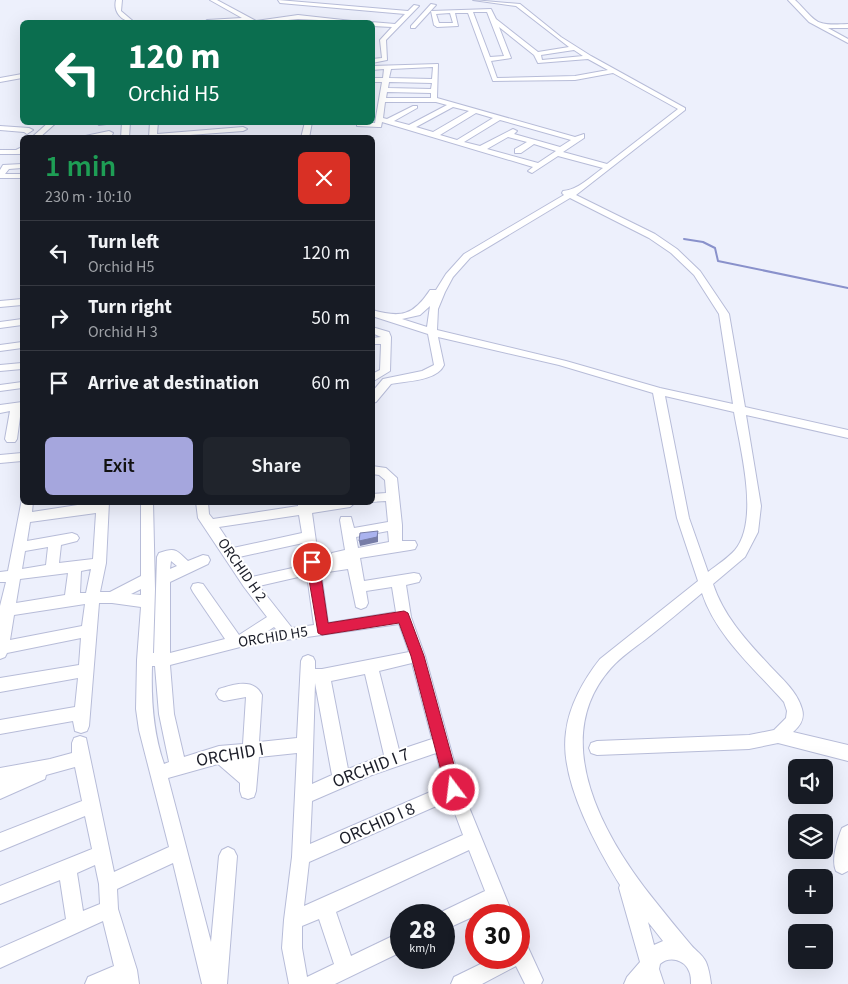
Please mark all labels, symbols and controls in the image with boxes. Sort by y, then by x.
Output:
text: 120 m [128,32,220,82]
icon: left [45,40,110,105]
text: Orchid H5 [128,78,219,110]
text: 1 min [45,145,116,188]
button: close [298,152,350,204]
text: 230 m · 10:10 [45,186,132,208]
text: Turn left [88,229,159,256]
icon: left [45,239,73,267]
text: 120 m [302,240,350,267]
text: Orchid H5 [88,256,154,278]
text: Turn right [88,294,172,321]
icon: right [45,304,73,332]
text: 50 m [312,305,350,332]
text: Orchid H 3 [88,321,158,343]
icon: arrive [45,369,73,397]
text: Arrive at destination [88,370,259,397]
text: 60 m [312,370,350,397]
button: Exit [45,437,193,495]
button: Share [203,437,350,495]
street label: ORCHID H 2 [212,534,272,606]
pin [291,541,333,583]
icon: arrive [298,548,326,576]
street label: ORCHID H5 [237,621,309,653]
street label: ORCHID I [194,737,266,773]
street label: ORCHID I 7 [329,742,413,794]
map controls [788,759,833,969]
button: sound [788,759,833,804]
position arrow [427,763,479,815]
street label: ORCHID I 8 [335,796,419,852]
button: layers [788,814,833,859]
button: + [788,869,833,914]
speed limit sign: 30 [465,904,530,969]
text: 28 [409,912,436,948]
button: − [788,924,833,969]
text: km/h [409,940,436,957]

